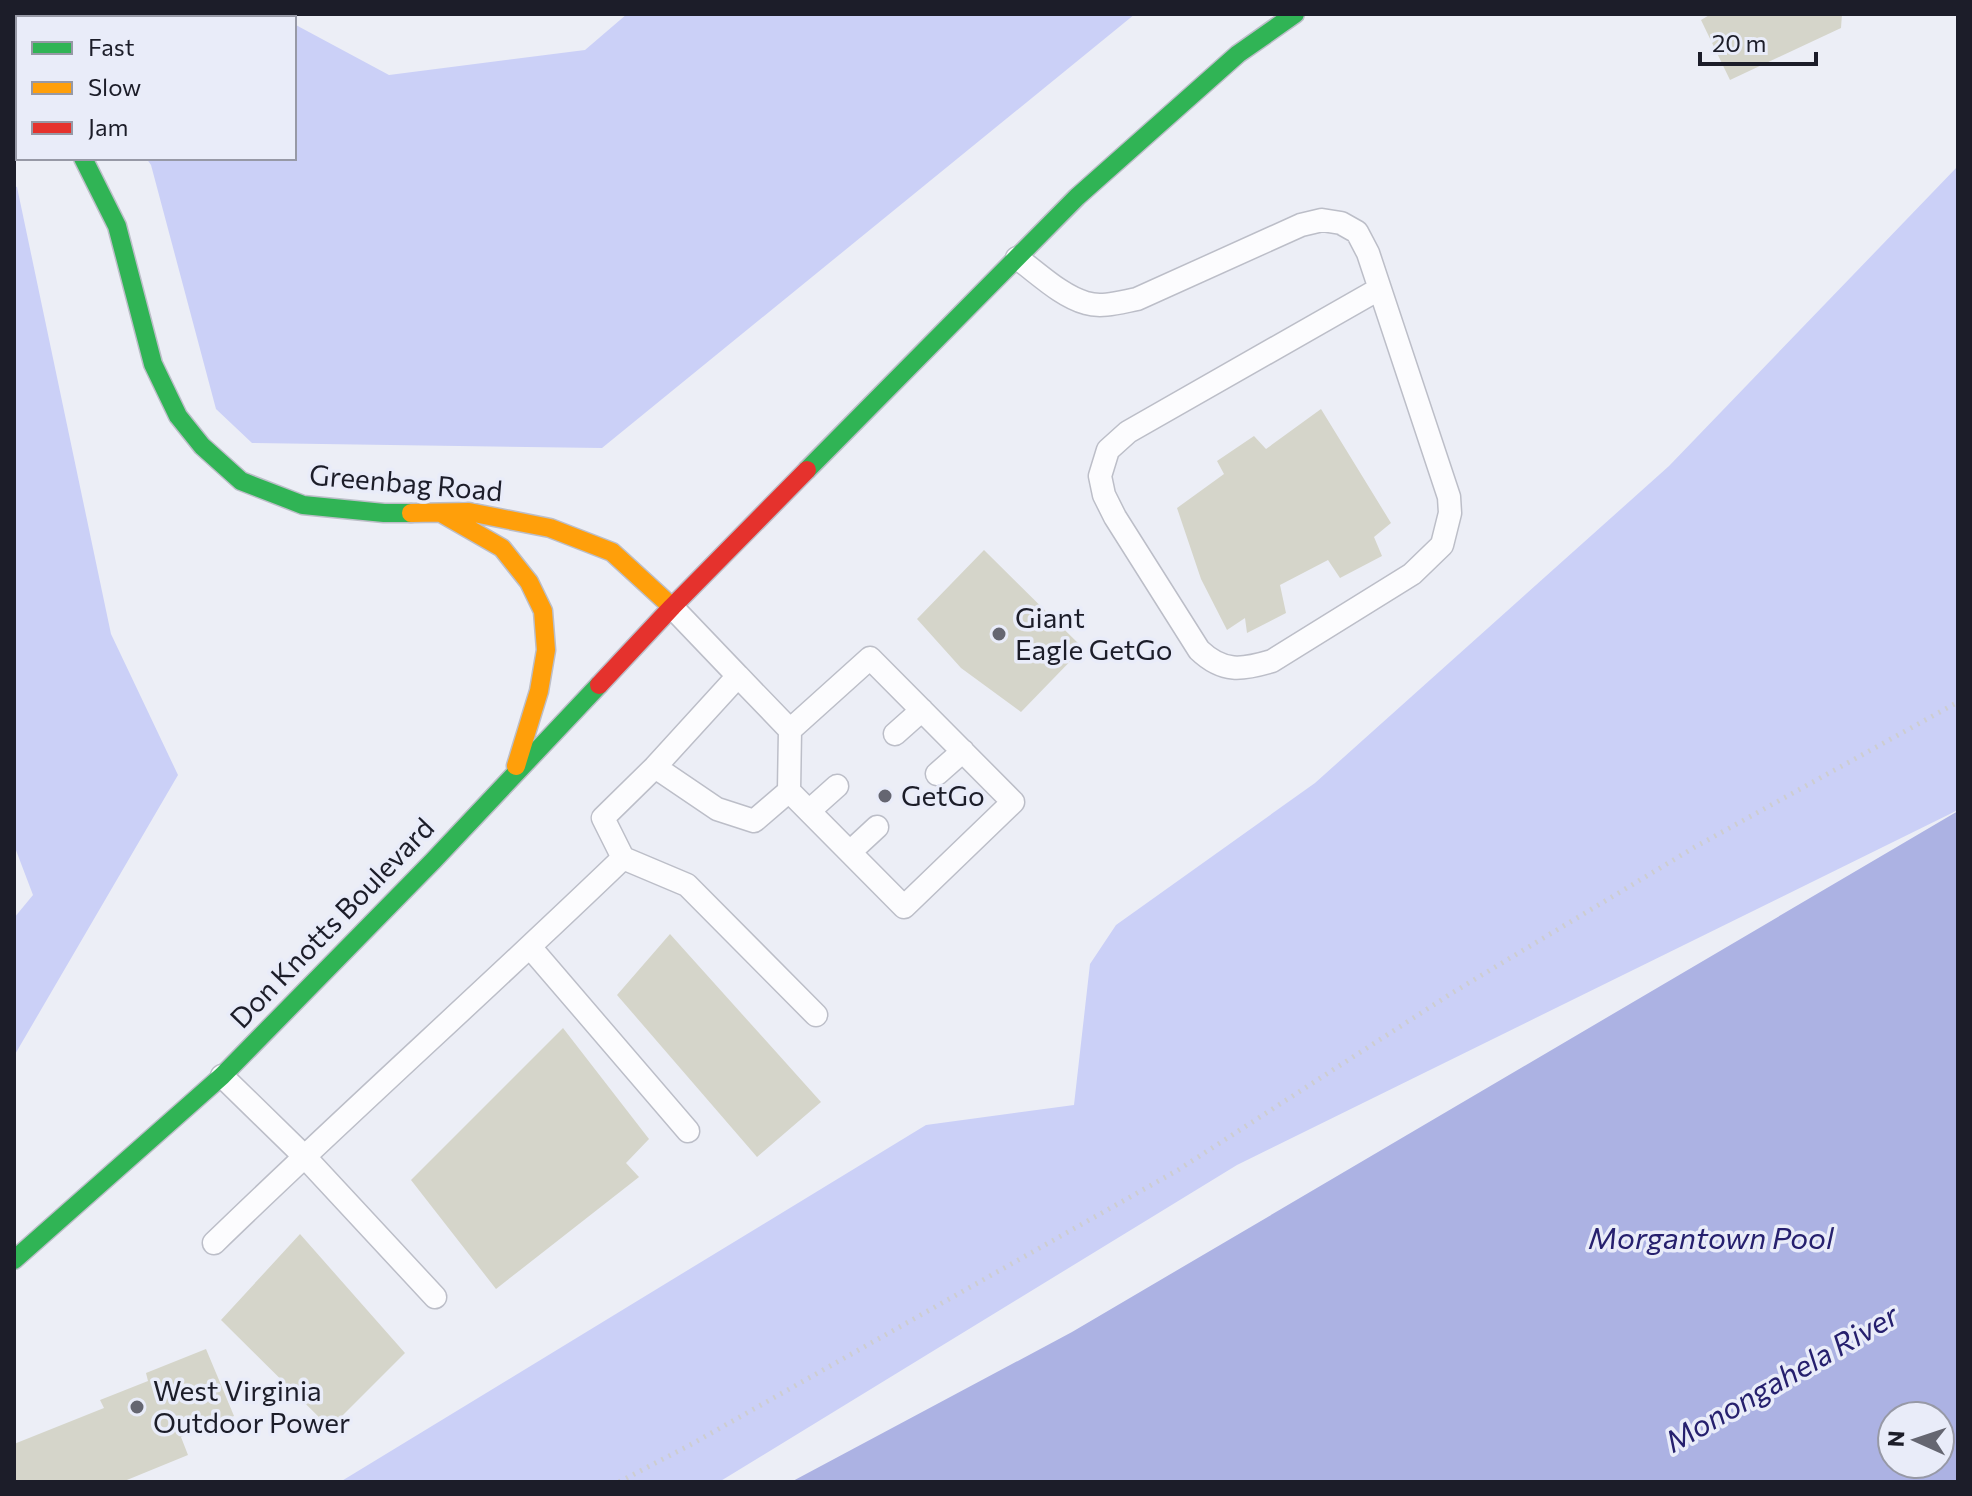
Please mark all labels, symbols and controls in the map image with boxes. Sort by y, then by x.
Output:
legend [16,16,296,160]
scale bar [1700,16,1816,66]
text: 20 m [1712,28,1766,57]
text: Fast [88,32,135,61]
text: Slow [88,72,141,101]
text: Jam [88,112,128,141]
street label: Greenbag Road [308,457,504,507]
place label: Giant Eagle GetGo [1015,600,1173,666]
marker: Giant Eagle GetGo [990,625,1008,643]
place label: GetGo [901,778,985,812]
marker: GetGo [876,787,894,805]
street label: Don Knotts Boulevard [222,810,440,1034]
water label: Morgantown Pool [1588,1218,1835,1255]
water label: Monongahela River [1657,1294,1905,1459]
place label: West Virginia Outdoor Power [153,1373,350,1439]
marker: West Virginia Outdoor Power [128,1398,146,1416]
north arrow [1876,1400,1956,1480]
text: N [1882,1430,1909,1448]

